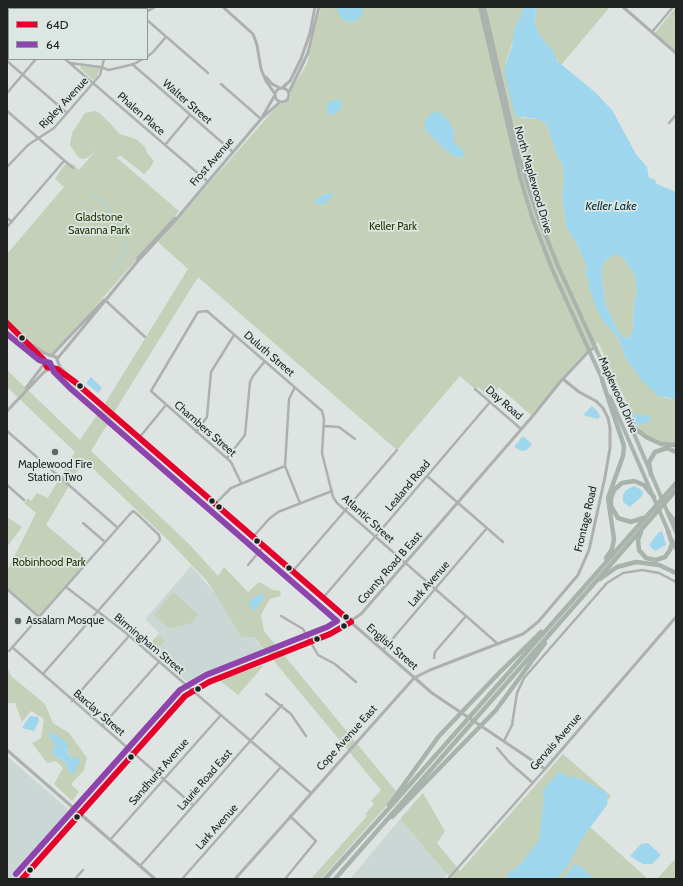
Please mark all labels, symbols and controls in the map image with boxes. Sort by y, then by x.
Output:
legend [8,8,148,60]
text: 64D [46,17,68,32]
text: 64 [46,37,60,52]
street label: Ripley Avenue [37,74,91,132]
street label: Walter Street [160,77,214,127]
street label: Phalen Place [114,90,168,138]
street label: North Maplewood Drive [511,125,555,235]
street label: Frost Avenue [187,135,237,189]
water label: Keller Lake [585,199,637,213]
park label: Gladstone Savanna Park [68,211,130,237]
park label: Keller Park [369,220,417,234]
street label: Duluth Street [241,329,297,379]
unlabelled marker [17,333,27,343]
street label: Maplewood Drive [595,355,641,435]
unlabelled marker [75,381,85,391]
street label: Day Road [483,383,525,423]
street label: Chambers Street [171,398,239,460]
marker: Maplewood Fire Station Two [50,447,60,457]
place label: Maplewood Fire Station Two [18,458,92,484]
street label: Lealand Road [383,458,433,514]
street label: Frontage Road [572,485,600,553]
street label: Atlantic Street [339,492,397,546]
unlabelled marker [207,496,217,506]
unlabelled marker [214,502,224,512]
street label: County Road B East [355,529,425,607]
unlabelled marker [252,536,262,546]
park label: Robinhood Park [12,556,86,570]
street label: Lark Avenue [405,558,453,610]
unlabelled marker [284,563,294,573]
street label: Birmingham Street [111,611,187,677]
unlabelled marker [341,612,351,622]
place label: Assalam Mosque [26,614,104,628]
marker: Assalam Mosque [13,616,23,626]
unlabelled marker [339,621,349,631]
street label: English Street [364,621,420,673]
unlabelled marker [312,634,322,644]
unlabelled marker [193,684,203,694]
street label: Barclay Street [70,687,128,739]
street label: Cope Avenue East [314,702,380,774]
street label: Gervais Avenue [528,711,584,773]
street label: Sandhurst Avenue [126,736,192,808]
street label: Laurie Road East [175,747,235,813]
unlabelled marker [126,752,136,762]
street label: Lark Avenue [193,802,241,852]
unlabelled marker [72,812,82,822]
unlabelled marker [25,865,35,875]

